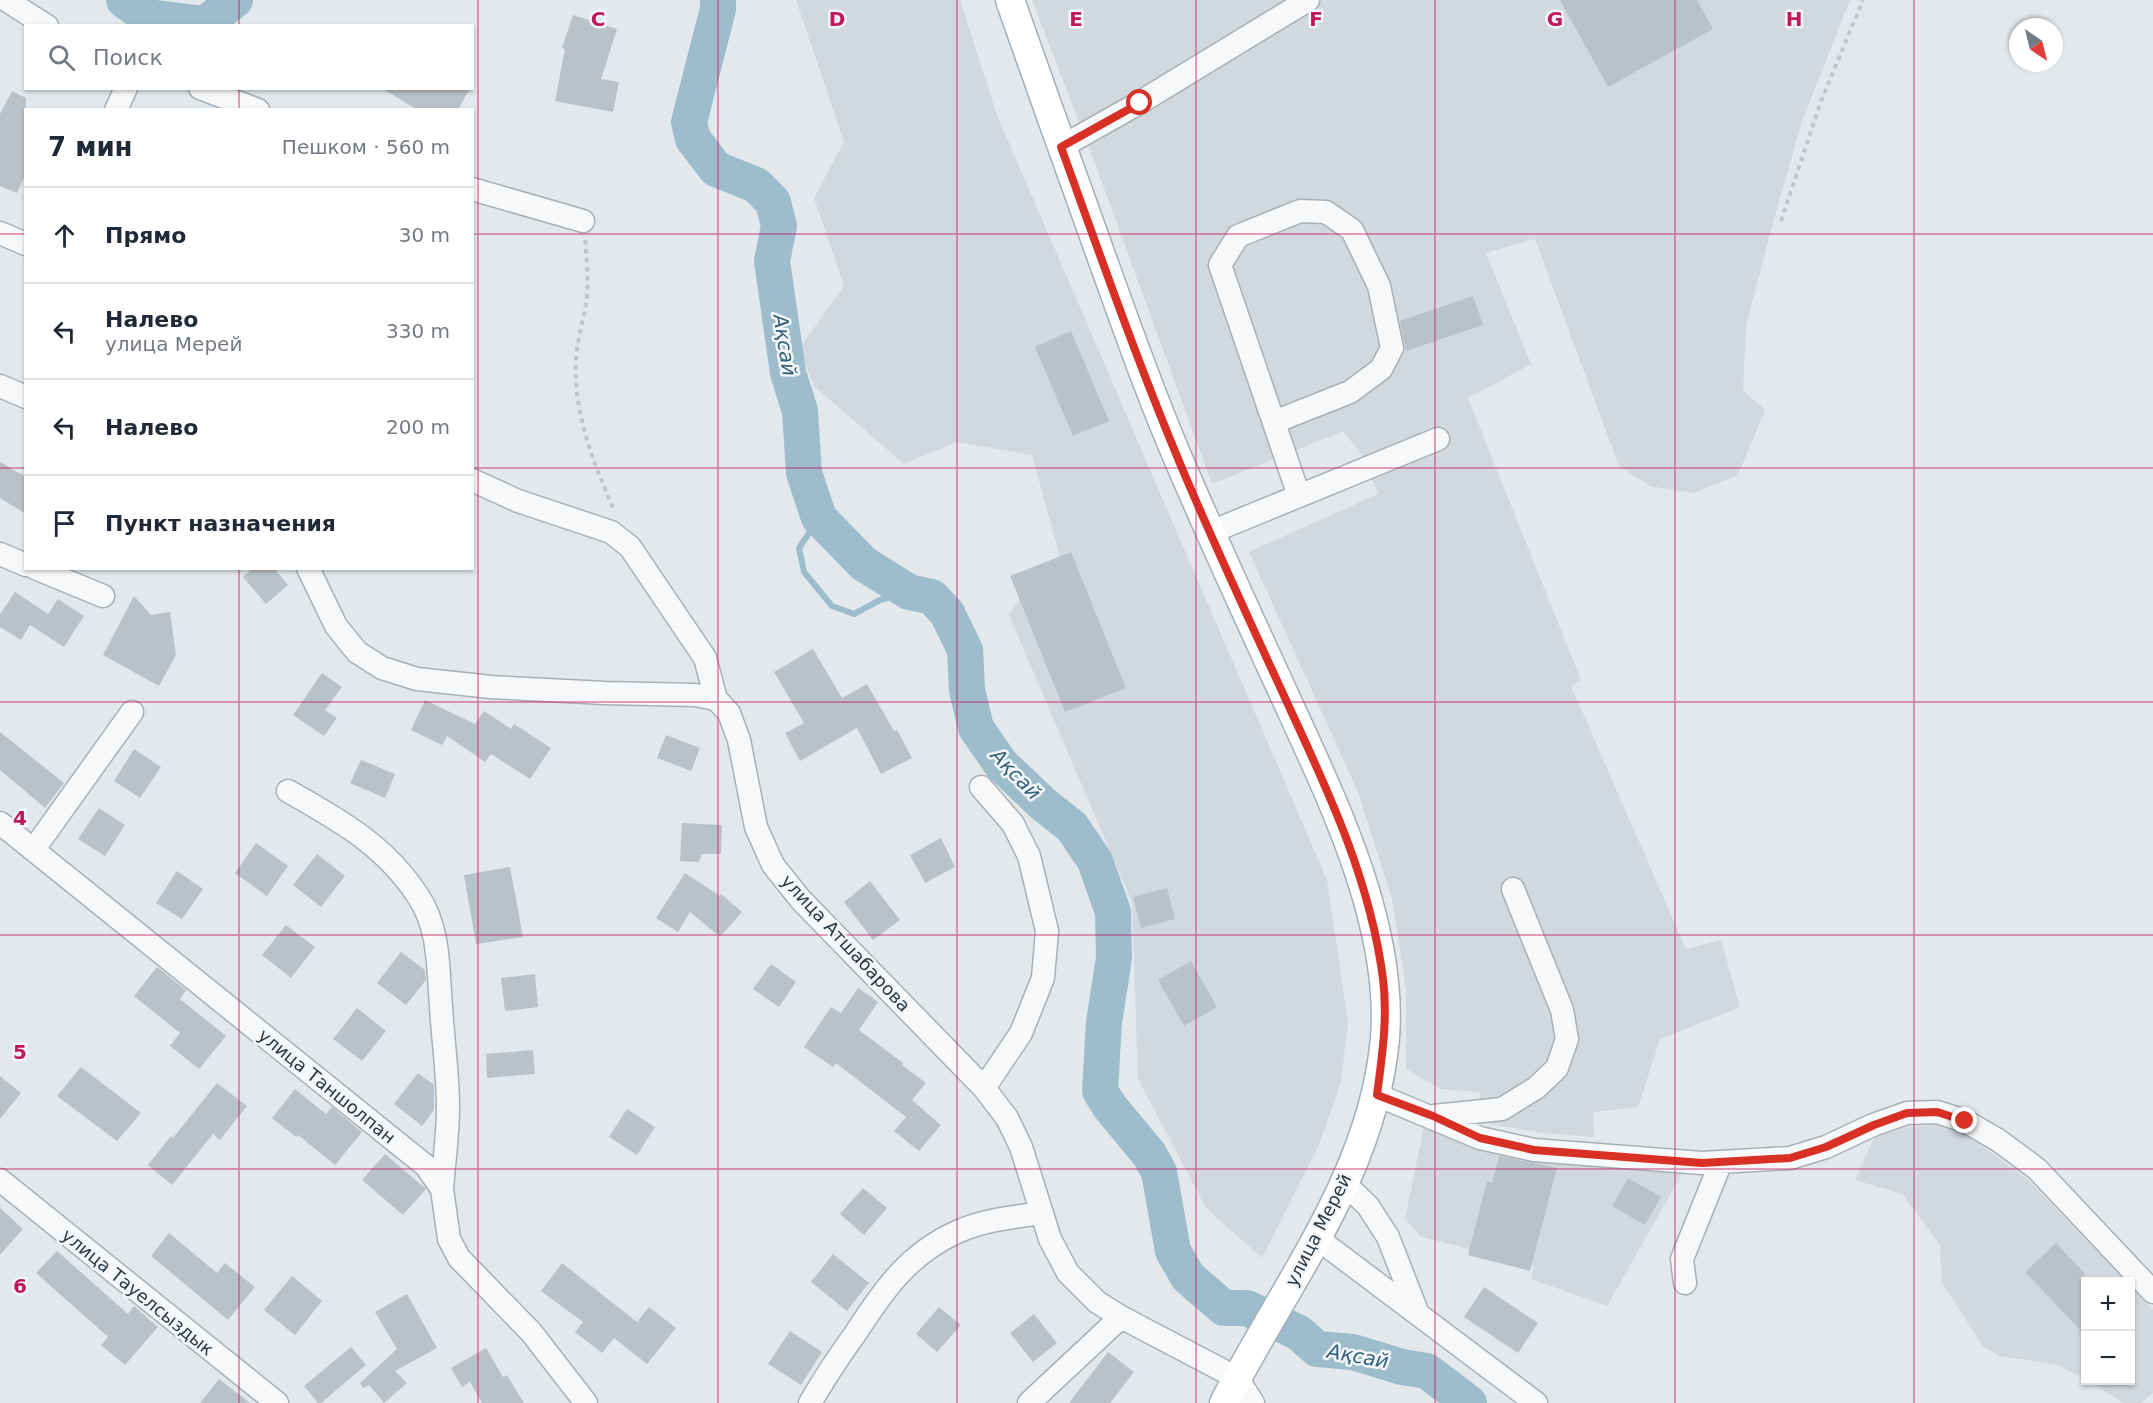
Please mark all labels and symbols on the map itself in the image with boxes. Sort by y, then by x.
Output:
text: C [591,7,605,31]
text: D [829,7,845,31]
text: E [1069,7,1083,31]
text: F [1309,7,1323,31]
text: G [1547,7,1563,31]
text: H [1786,7,1802,31]
north arrow [2009,18,2063,72]
route start [1126,89,1152,115]
water label: Ақсай [768,311,802,378]
water label: Ақсай [984,742,1046,805]
text: 4 [13,806,27,830]
street label: улица Атшабарова [777,870,915,1016]
street label: улица Таншолпан [254,1024,400,1148]
text: 5 [13,1040,27,1064]
route end [1951,1107,1977,1133]
street label: улица Мерей [1281,1170,1355,1290]
street label: улица Тауелсыздык [58,1224,218,1360]
text: 6 [13,1274,27,1298]
water label: Ақсай [1323,1338,1391,1373]

